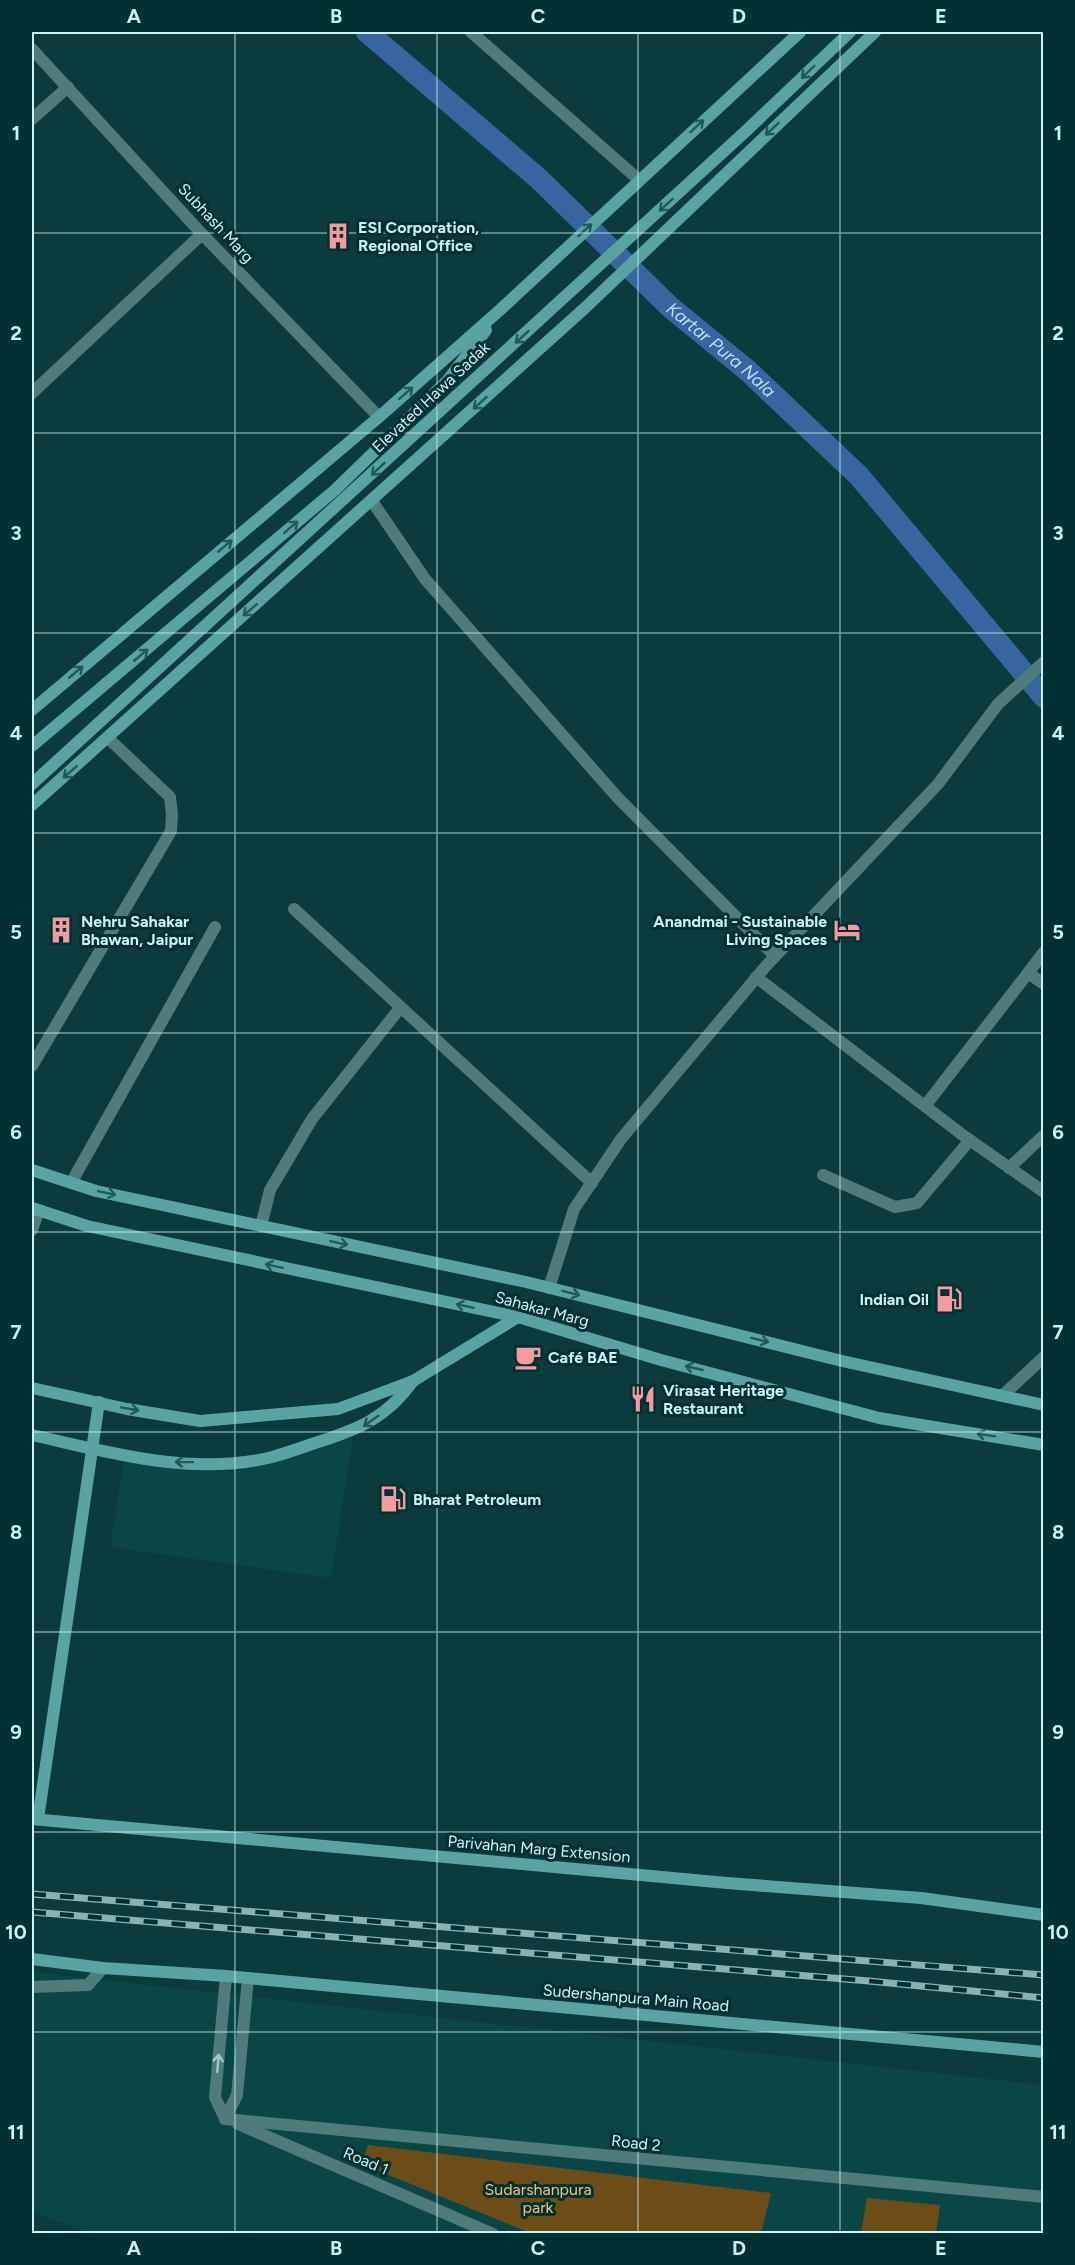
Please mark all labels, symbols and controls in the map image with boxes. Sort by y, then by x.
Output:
text: A [127,4,142,28]
text: B [330,4,342,28]
text: C [531,4,545,28]
text: D [732,4,746,28]
text: E [935,4,947,28]
one-way arrow [801,65,816,79]
one-way arrow [689,119,704,133]
text: 1 [12,121,20,145]
text: 1 [1054,121,1062,145]
one-way arrow [764,122,779,137]
street label: Subhash Marg [174,179,258,267]
one-way arrow [658,198,673,212]
place label: ESI Corporation, Regional Office [358,218,479,255]
building icon: ESI Corporation, Regional Office [323,221,353,251]
one-way arrow [577,223,592,237]
water label: Kartar Pura Nala [662,298,780,403]
text: 2 [10,321,22,345]
text: 2 [1052,321,1064,345]
one-way arrow [514,330,529,344]
street label: Elevated Hawa Sadak [368,337,494,456]
one-way arrow [398,386,413,400]
one-way arrow [473,396,488,410]
one-way arrow [371,461,386,475]
text: 3 [10,521,22,545]
one-way arrow [283,521,299,534]
text: 3 [1052,521,1064,545]
one-way arrow [217,539,232,553]
one-way arrow [242,603,257,617]
one-way arrow [133,648,148,662]
one-way arrow [68,665,83,679]
text: 4 [10,721,23,745]
text: 4 [1052,721,1065,745]
one-way arrow [63,765,78,779]
place label: Nehru Sahakar Bhawan, Jaipur [81,912,193,949]
place label: Anandmai - Sustainable Living Spaces [653,912,828,949]
building icon: Nehru Sahakar Bhawan, Jaipur [46,915,76,945]
hotel icon: Anandmai - Sustainable Living Spaces [832,915,862,945]
text: 5 [10,920,22,944]
text: 5 [1052,920,1064,944]
text: 6 [10,1120,22,1144]
text: 6 [1052,1120,1064,1144]
one-way arrow [98,1188,117,1200]
one-way arrow [329,1237,348,1249]
one-way arrow [265,1260,285,1271]
fuel station icon: Indian Oil [934,1284,964,1314]
street label: Sahakar Marg [493,1287,591,1331]
one-way arrow [561,1288,580,1300]
place label: Indian Oil [859,1290,929,1309]
one-way arrow [456,1300,475,1311]
text: 7 [10,1320,22,1344]
text: 7 [1052,1320,1064,1344]
one-way arrow [750,1335,769,1347]
cafe icon: Café BAE [513,1342,543,1372]
place label: Café BAE [548,1348,618,1367]
one-way arrow [685,1361,704,1373]
place label: Virasat Heritage Restaurant [663,1381,784,1418]
restaurant icon: Virasat Heritage Restaurant [628,1384,658,1414]
one-way arrow [119,1404,139,1415]
one-way arrow [364,1415,380,1427]
one-way arrow [976,1430,996,1441]
one-way arrow [174,1457,194,1468]
fuel station icon: Bharat Petroleum [378,1484,408,1514]
place label: Bharat Petroleum [413,1490,541,1509]
text: 8 [10,1520,22,1544]
text: 8 [1052,1520,1064,1544]
text: 9 [10,1720,22,1744]
text: 9 [1052,1720,1064,1744]
street label: Parivahan Marg Extension [447,1832,631,1866]
text: 10 [5,1920,27,1944]
text: 10 [1047,1920,1069,1944]
street label: Sudershanpura Main Road [542,1980,730,2016]
one-way arrow [213,2053,224,2073]
text: 11 [8,2120,24,2144]
text: 11 [1050,2120,1066,2144]
street label: Road 2 [610,2131,662,2155]
street label: Road 1 [340,2143,392,2179]
park label: Sudarshanpura park [484,2180,592,2217]
text: A [127,2236,142,2260]
text: B [330,2236,342,2260]
text: C [531,2236,545,2260]
text: D [732,2236,746,2260]
text: E [935,2236,947,2260]

